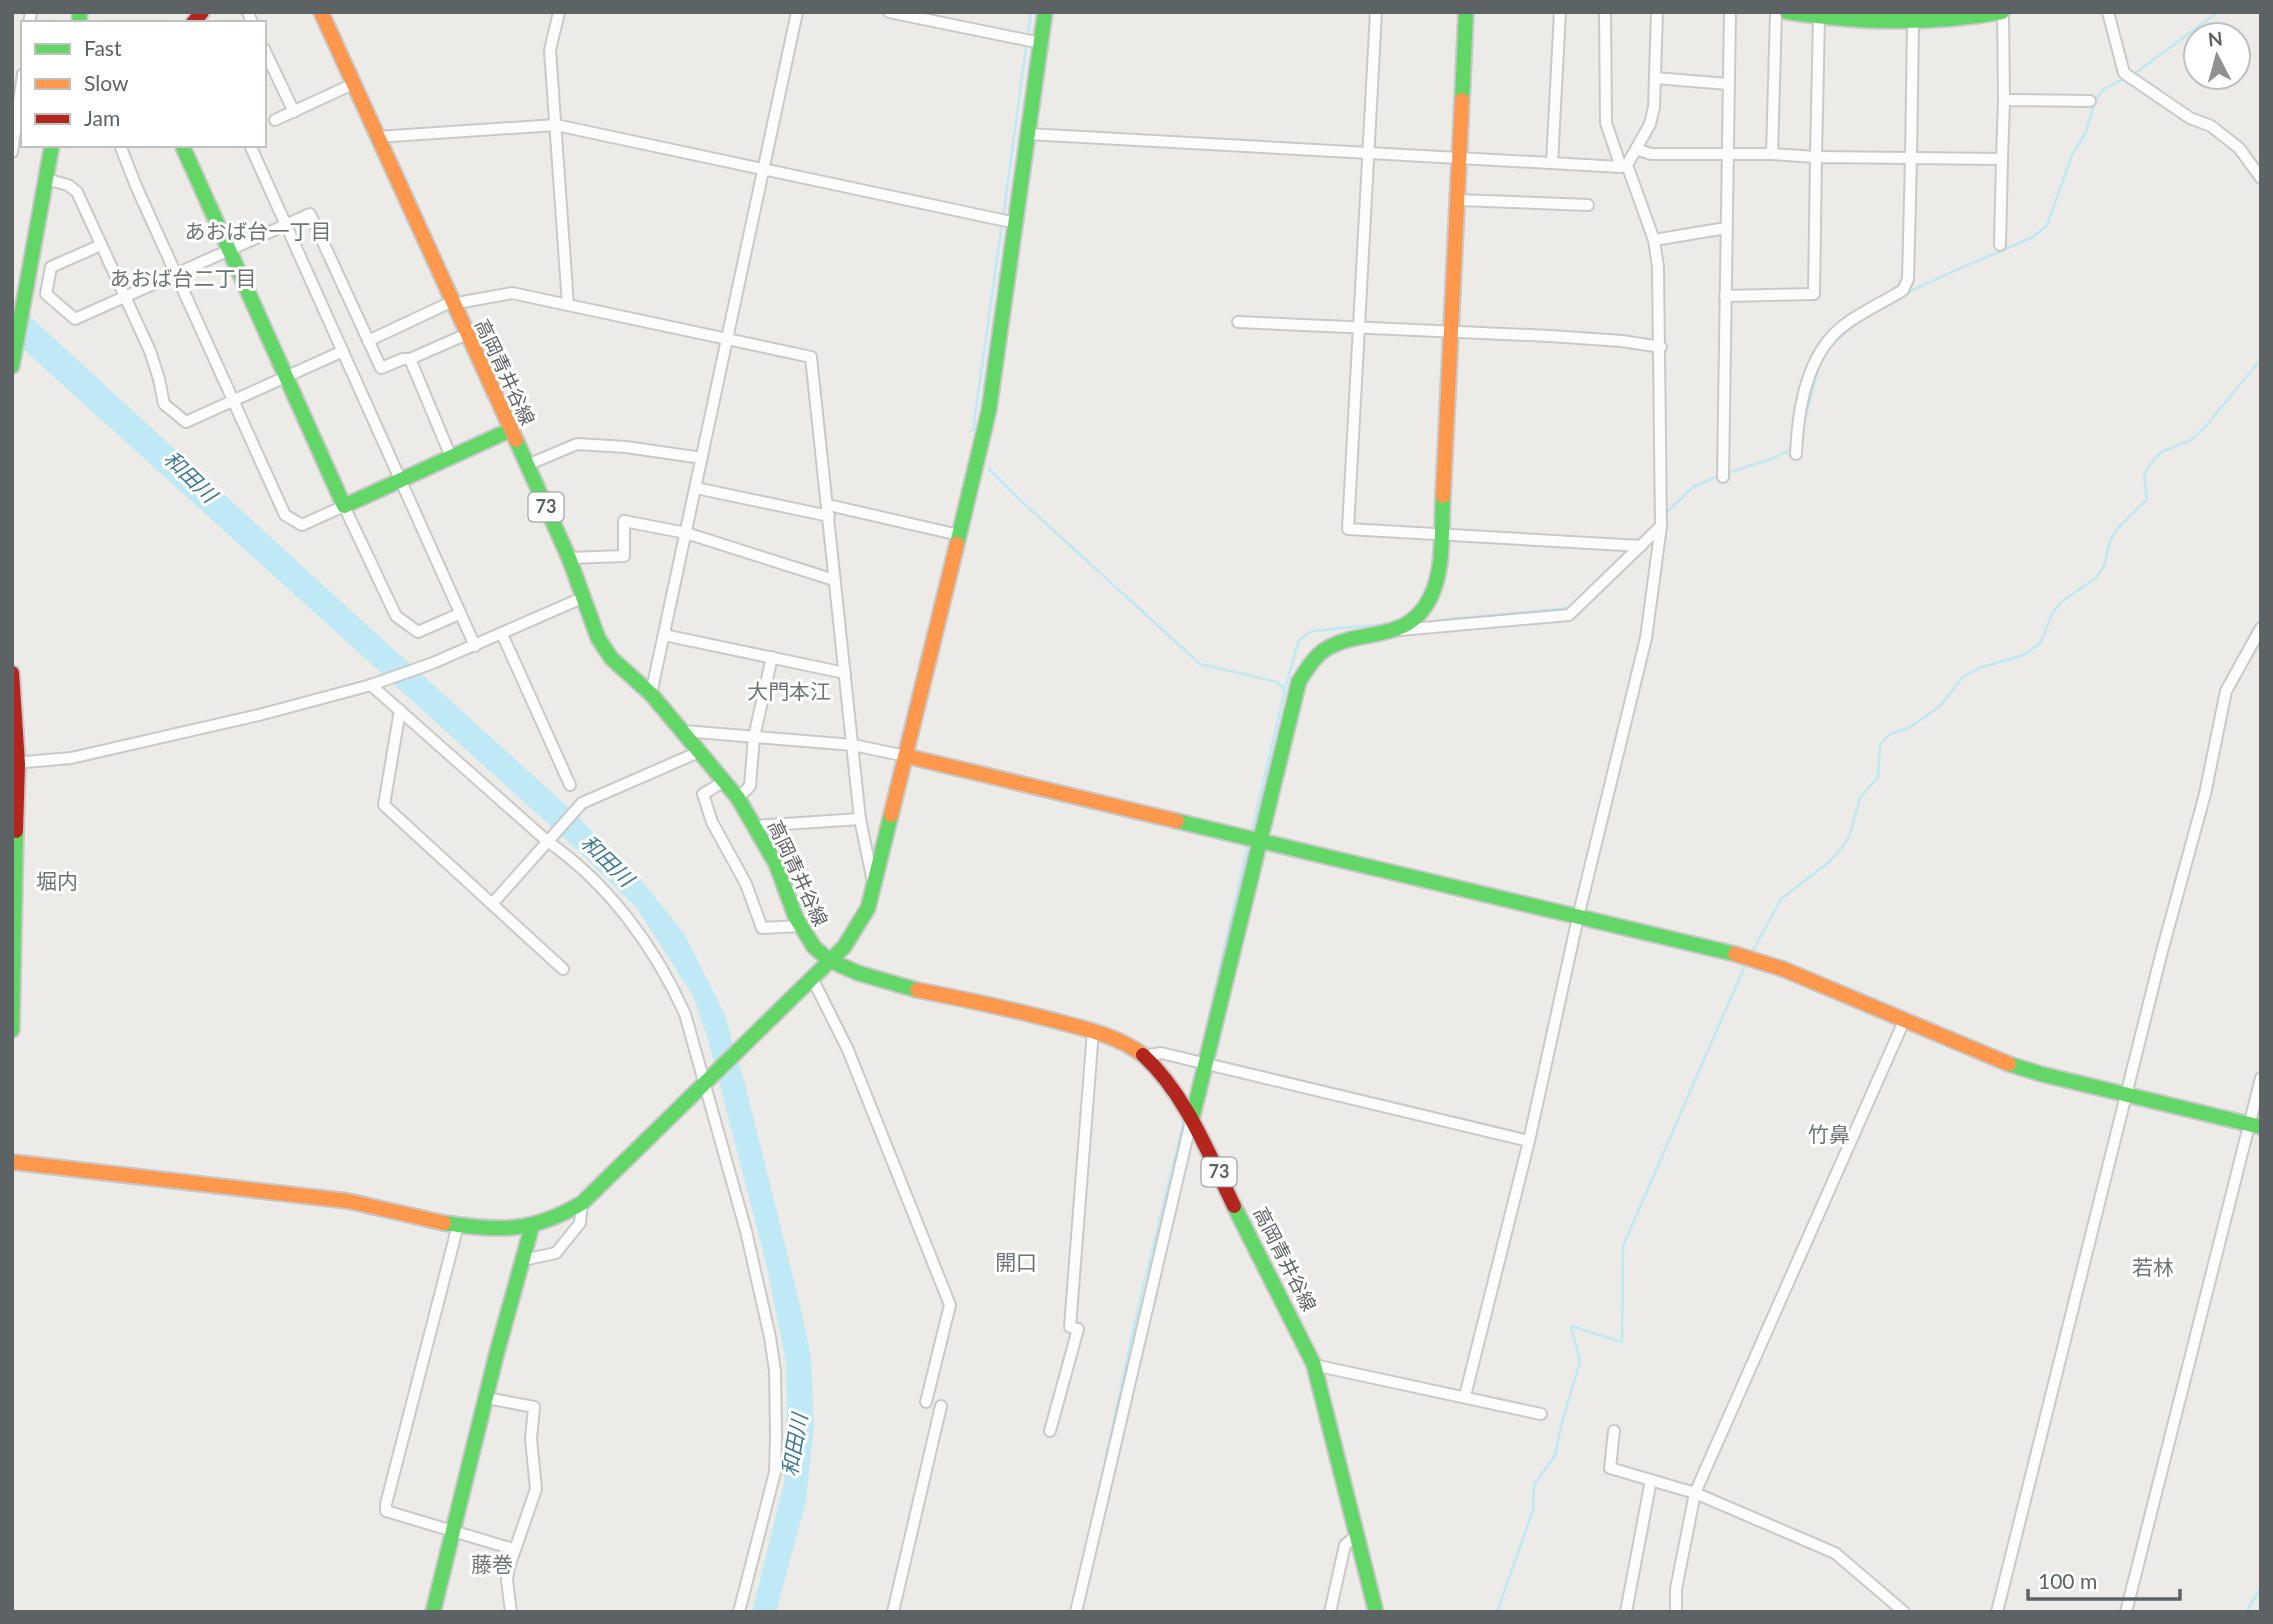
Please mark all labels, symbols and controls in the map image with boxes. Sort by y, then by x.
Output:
legend [21,21,266,147]
north arrow [2182,21,2252,91]
text: N [2207,26,2224,51]
text: Fast [84,35,122,60]
text: Slow [84,70,129,95]
text: Jam [84,105,120,130]
district label: あおば台一丁目 [185,218,332,243]
district label: あおば台二丁目 [110,265,257,290]
street label: 高岡青井谷線 [471,315,540,428]
water label: 和田川 [160,445,224,508]
road number: 73 [528,492,564,522]
district label: 大門本江 [747,678,831,703]
street label: 高岡青井谷線 [764,816,833,929]
water label: 和田川 [577,829,641,892]
district label: 堀内 [36,868,78,893]
district label: 竹鼻 [1808,1121,1850,1146]
road number: 73 [1202,1157,1236,1186]
street label: 高岡青井谷線 [1249,1203,1322,1315]
district label: 開口 [995,1249,1037,1274]
district label: 若林 [2132,1254,2174,1279]
water label: 和田川 [776,1410,812,1478]
district label: 藤巻 [471,1551,513,1576]
scale bar [2028,1558,2180,1602]
text: 100 m [2038,1568,2097,1593]

